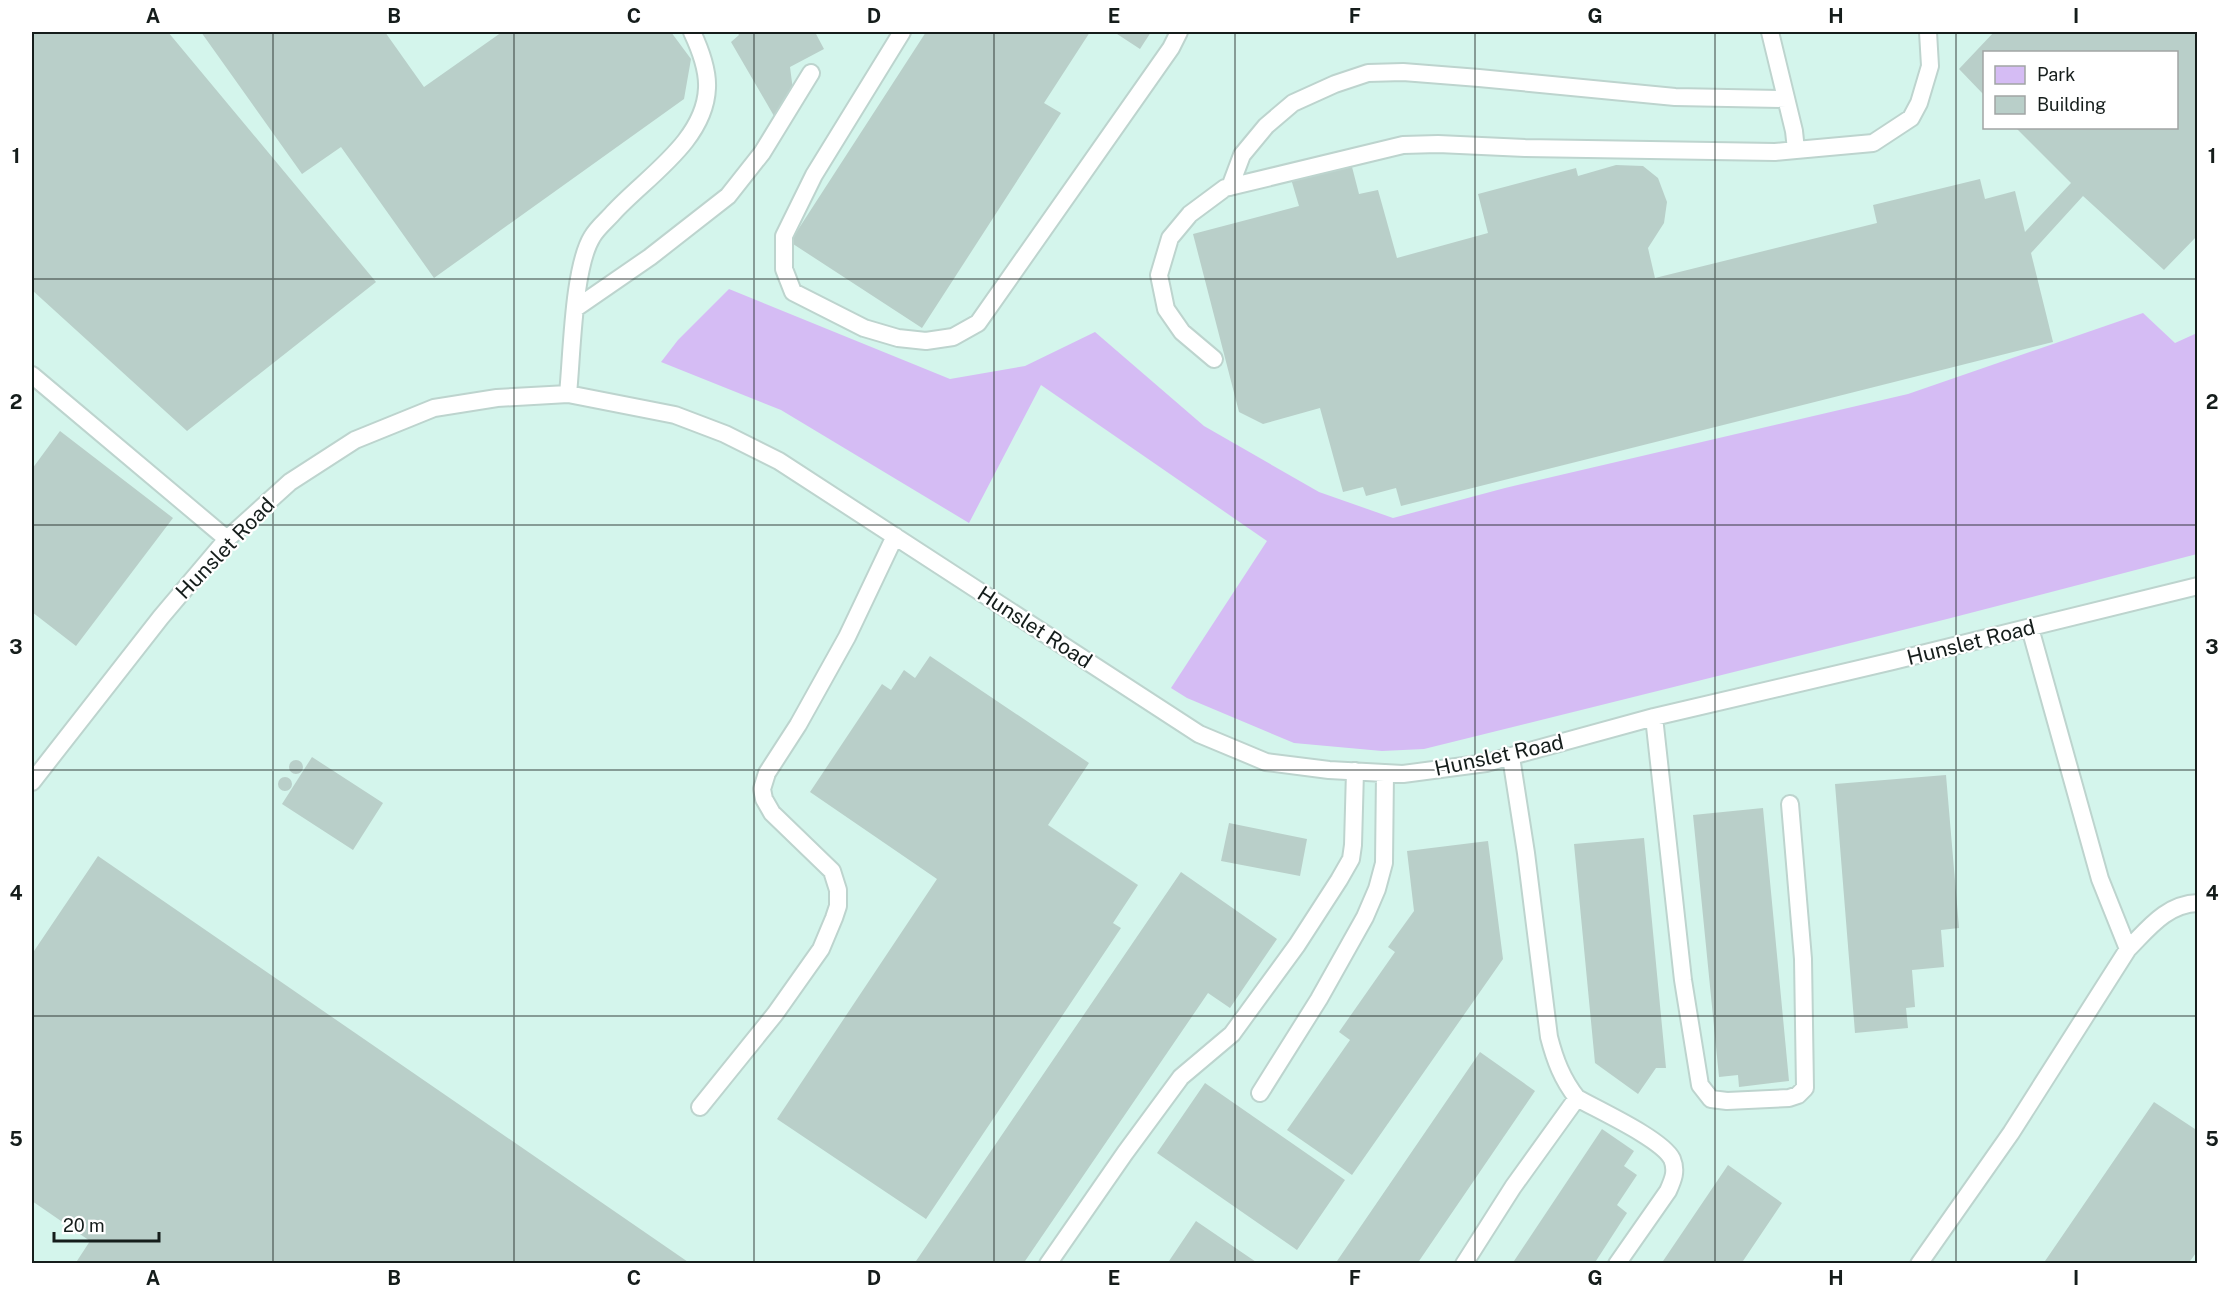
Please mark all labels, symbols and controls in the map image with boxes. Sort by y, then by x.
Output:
text: A [146,4,160,28]
text: B [387,4,401,28]
text: C [627,4,641,28]
text: D [867,4,881,28]
text: E [1108,4,1120,28]
text: F [1349,4,1361,28]
text: G [1587,4,1603,28]
text: H [1828,4,1844,28]
text: I [2073,4,2079,28]
legend [1983,51,2178,129]
text: Park [2037,64,2075,85]
text: Building [2037,94,2106,115]
text: 1 [12,144,20,168]
text: 1 [2208,144,2216,168]
text: 2 [10,390,22,414]
text: 2 [2206,390,2218,414]
street label: Hunslet Road [170,492,280,604]
street label: Hunslet Road [973,581,1097,673]
street label: Hunslet Road [1904,614,2038,670]
text: 3 [9,635,23,659]
text: 3 [2205,635,2219,659]
street label: Hunslet Road [1432,729,1566,781]
text: 4 [9,881,23,905]
text: 4 [2205,881,2219,905]
text: 5 [9,1127,23,1151]
text: 5 [2205,1127,2219,1151]
scale bar [54,1205,159,1243]
text: 20 m [63,1215,105,1236]
text: A [146,1266,160,1290]
text: B [387,1266,401,1290]
text: C [627,1266,641,1290]
text: D [867,1266,881,1290]
text: E [1108,1266,1120,1290]
text: F [1349,1266,1361,1290]
text: G [1587,1266,1603,1290]
text: H [1828,1266,1844,1290]
text: I [2073,1266,2079,1290]

